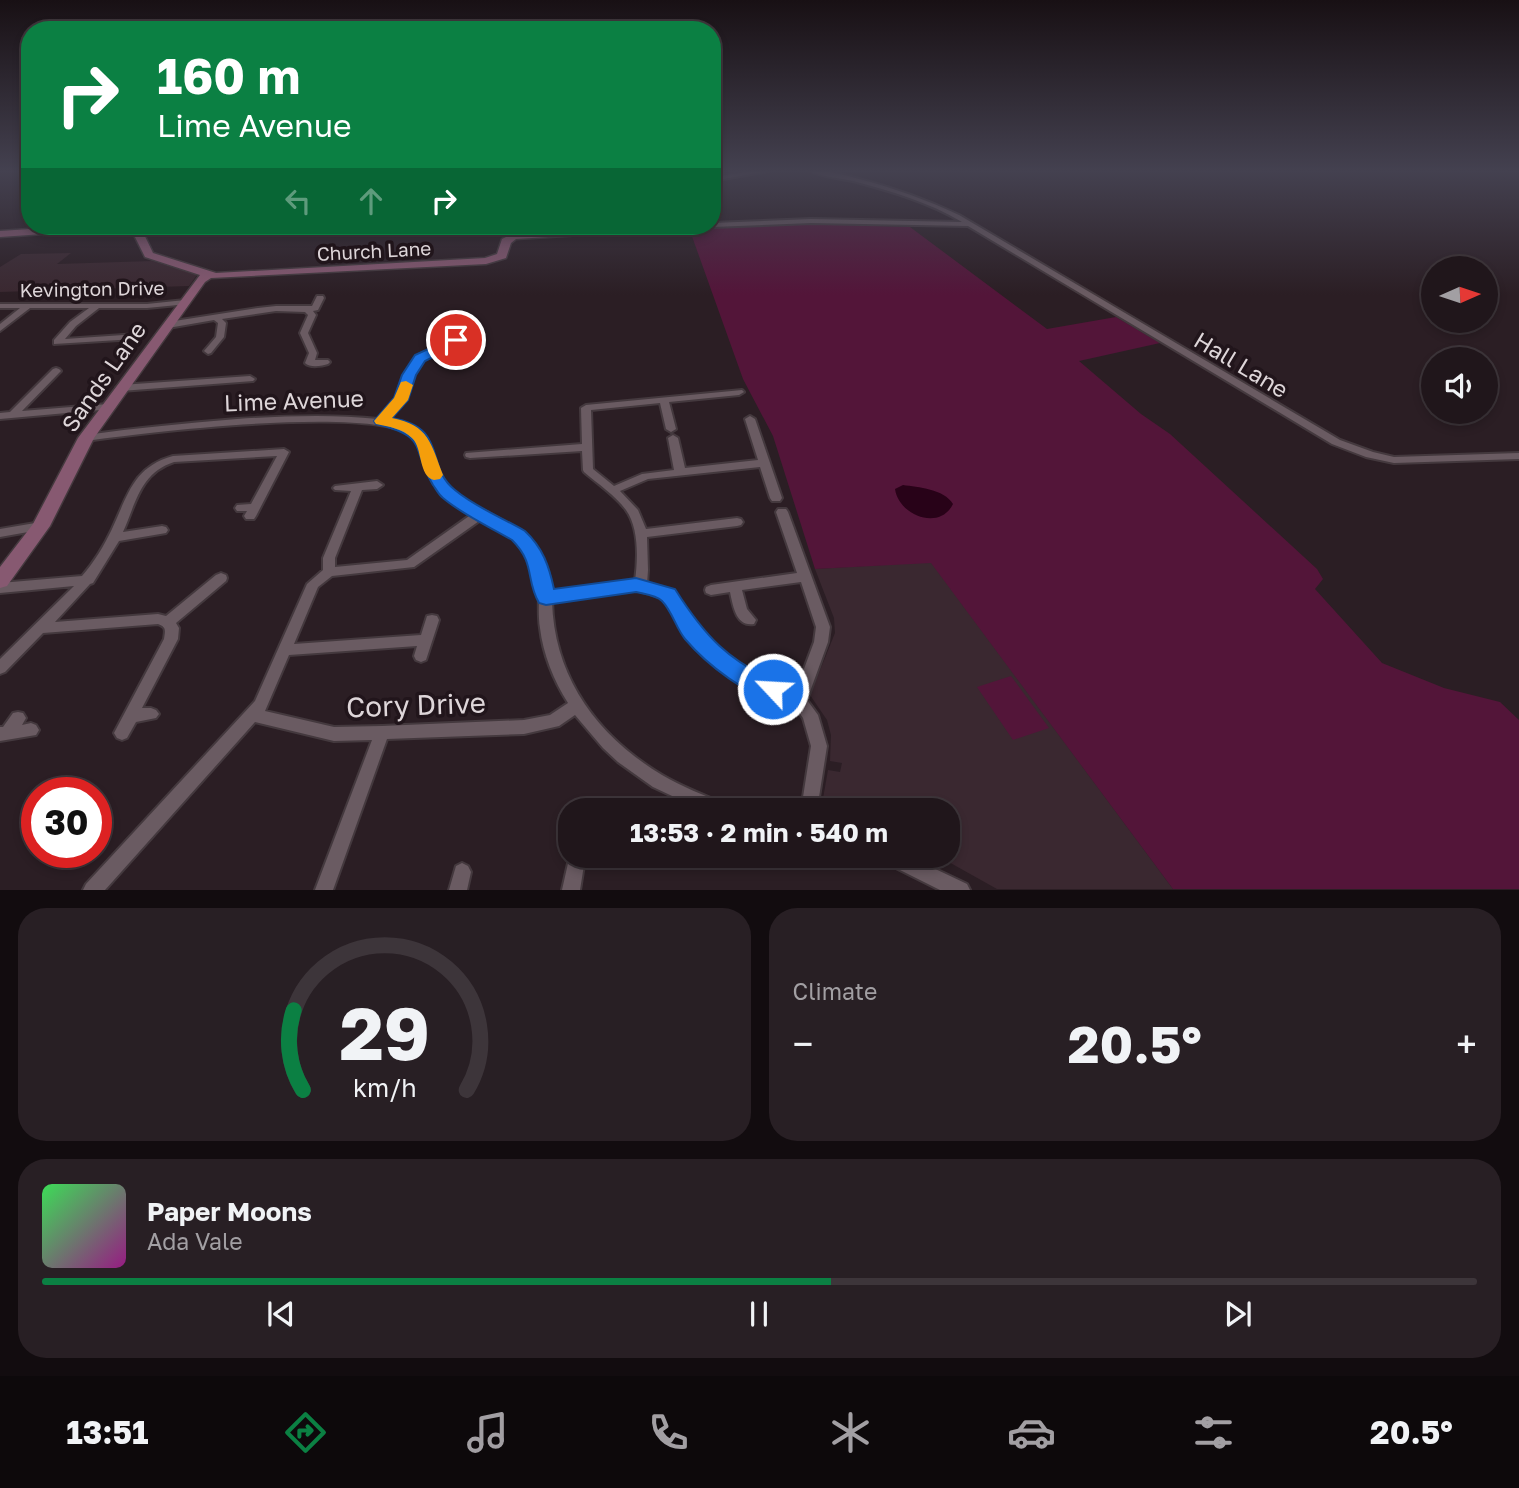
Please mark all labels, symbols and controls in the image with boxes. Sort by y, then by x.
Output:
text: 160 m [157,46,300,105]
icon: right [42,49,133,140]
text: Lime Avenue [157,106,352,144]
icon: left [279,182,317,220]
icon: ahead [352,182,390,220]
icon: right [425,182,463,220]
street label: Church Lane [316,236,432,265]
north arrow [1421,256,1498,332]
map controls [1421,256,1498,424]
street label: Kevington Drive [19,276,165,301]
pin [426,310,486,370]
street label: Sands Lane [55,316,151,437]
icon: arrive [437,321,475,359]
street label: Hall Lane [1189,325,1294,403]
button: sound [1421,347,1498,424]
street label: Lime Avenue [224,384,364,416]
position arrow [736,652,810,726]
street label: Cory Drive [346,686,486,723]
speed limit sign: 30 [21,777,112,868]
text: 13:53 · 2 min · 540 m [630,817,888,848]
text: Climate [793,977,877,1005]
text: 29 [339,990,430,1077]
text: 20.5° [1068,1012,1202,1074]
text: − [793,1021,813,1066]
text: + [1456,1021,1477,1066]
text: km/h [352,1072,416,1103]
text: Paper Moons [147,1196,312,1227]
text: Ada Vale [147,1227,243,1255]
icon: previous [262,1295,300,1333]
icon: pause [740,1295,778,1333]
icon: next [1219,1295,1257,1333]
icon: directions [281,1408,330,1457]
icon: music [463,1408,512,1457]
icon: phone [644,1408,693,1457]
icon: climate [826,1408,875,1457]
icon: car [1007,1408,1056,1457]
icon: filters [1189,1408,1238,1457]
text: 13:51 [66,1413,149,1451]
text: 20.5° [1370,1413,1453,1451]

